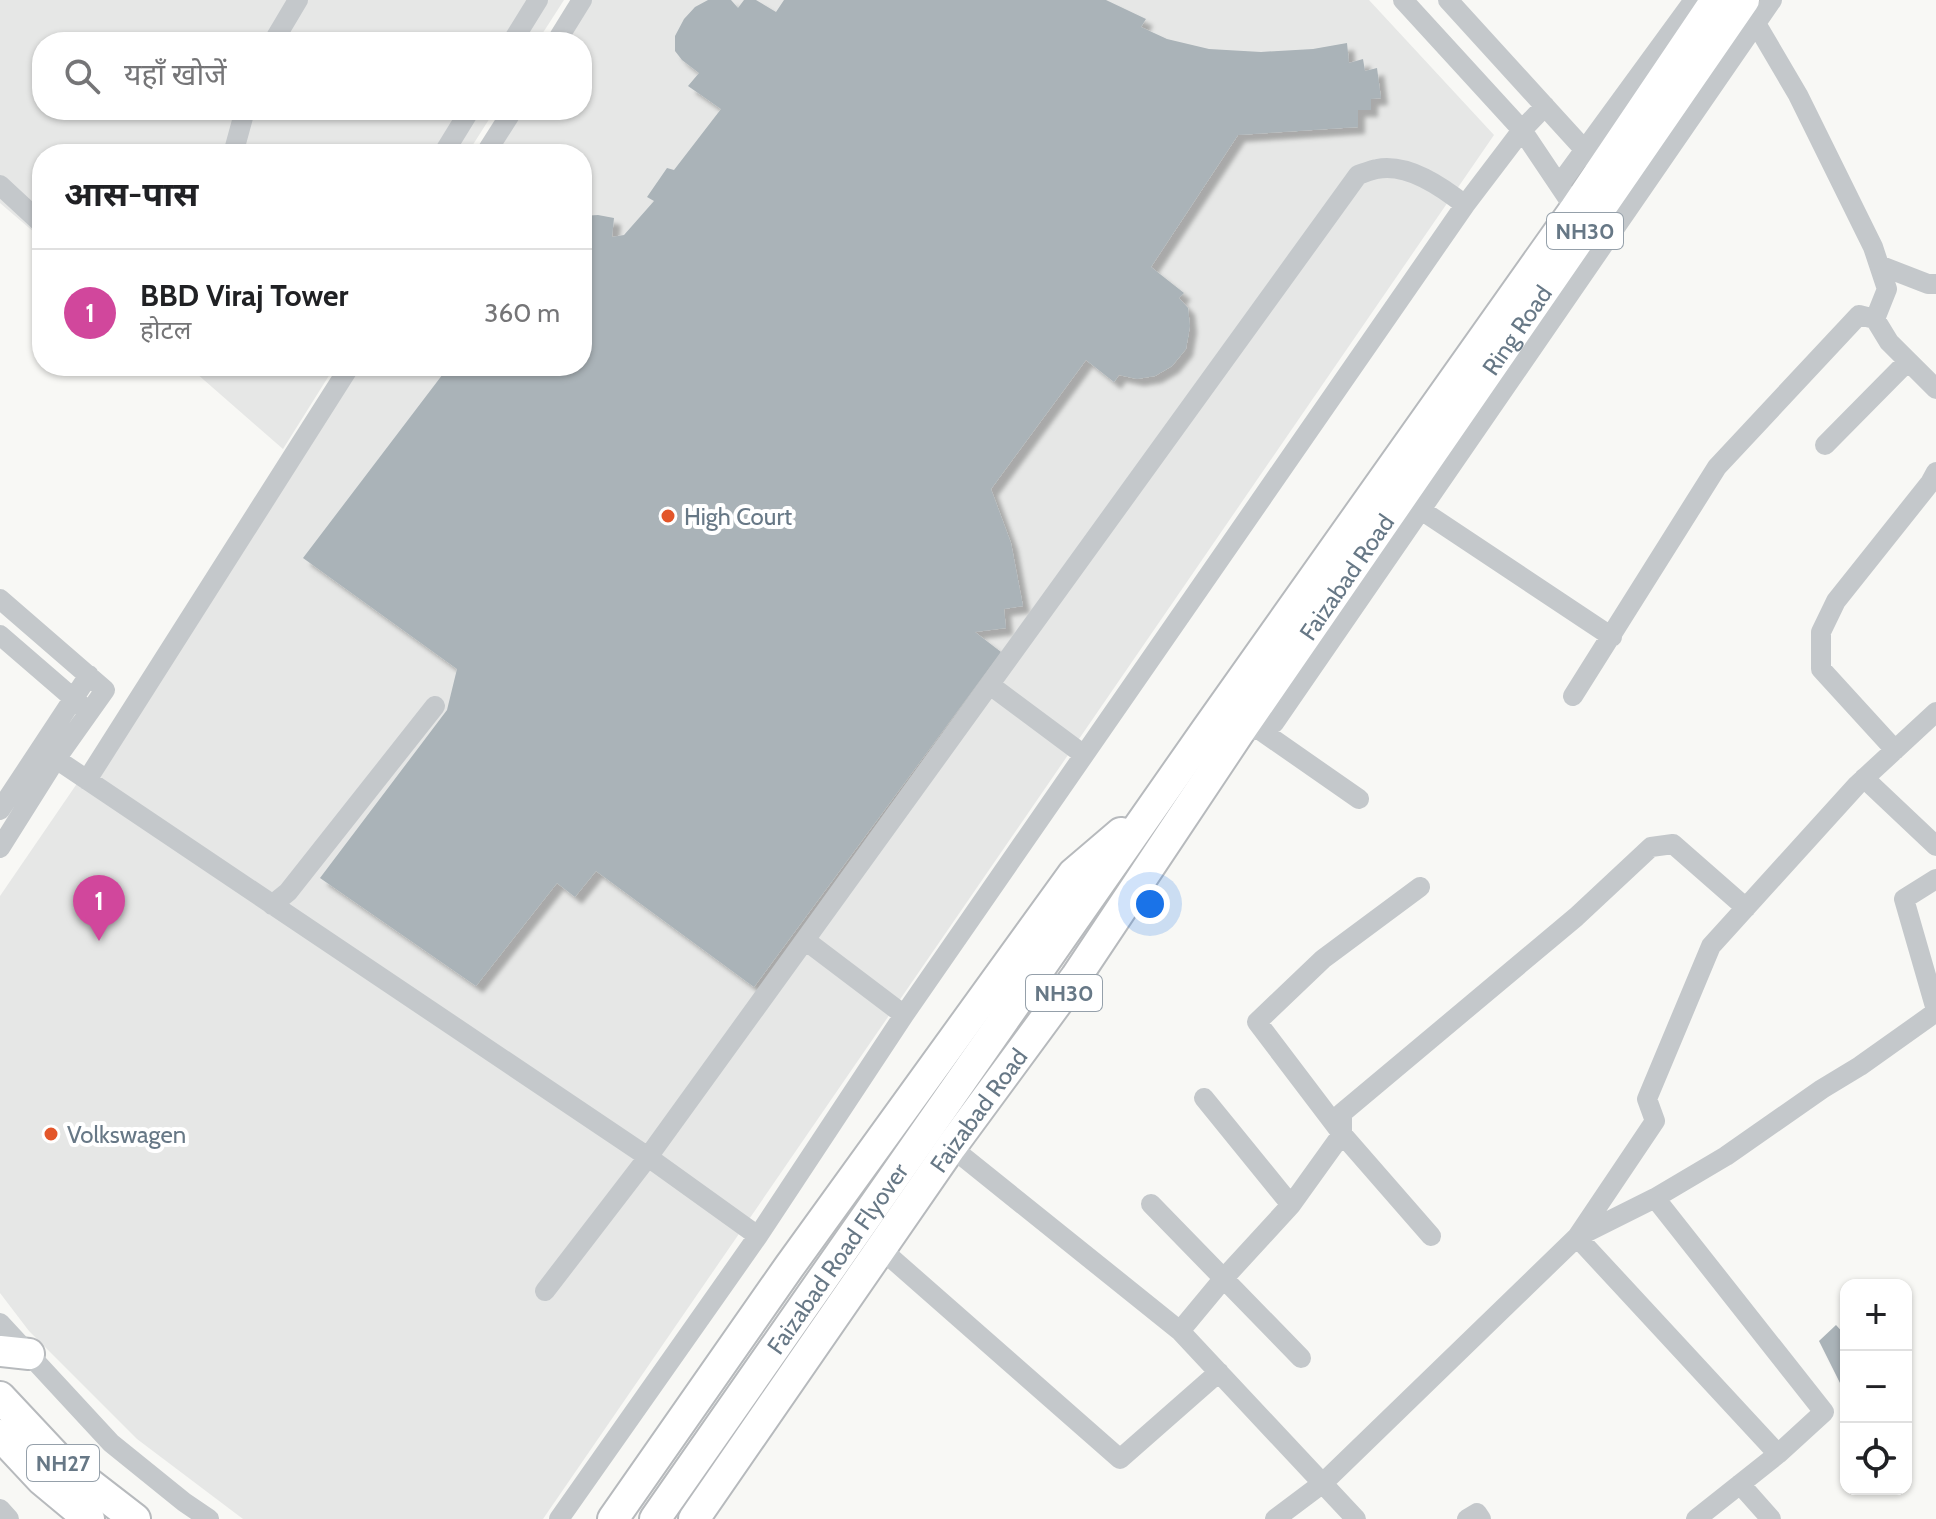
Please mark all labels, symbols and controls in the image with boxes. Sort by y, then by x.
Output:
search box [32,32,592,120]
icon: search [60,54,104,98]
text: यहाँ खोजें [124,56,226,93]
text: आस-पास [64,173,198,215]
road number: NH30 [1547,213,1623,249]
text: BBD Viraj Tower [140,277,348,314]
street label: Ring Road [1476,280,1558,380]
text: 1 [85,297,95,329]
text: 360 m [484,297,560,329]
text: होटल [140,314,191,346]
place label: High Court [684,502,792,531]
marker: High Court [659,507,677,525]
street label: Faizabad Road [1293,508,1400,645]
pin: 1 [73,875,125,941]
your location [1130,884,1170,924]
road number: NH30 [1026,975,1102,1011]
street label: Faizabad Road [924,1043,1033,1178]
place label: Volkswagen [67,1120,186,1149]
marker: Volkswagen [42,1125,60,1143]
street label: Faizabad Road Flyover [760,1157,914,1359]
map controls [1840,1279,1912,1495]
button: + [1840,1279,1912,1351]
button: − [1840,1351,1912,1423]
button: locate [1840,1423,1912,1495]
road number: NH27 [27,1445,99,1481]

